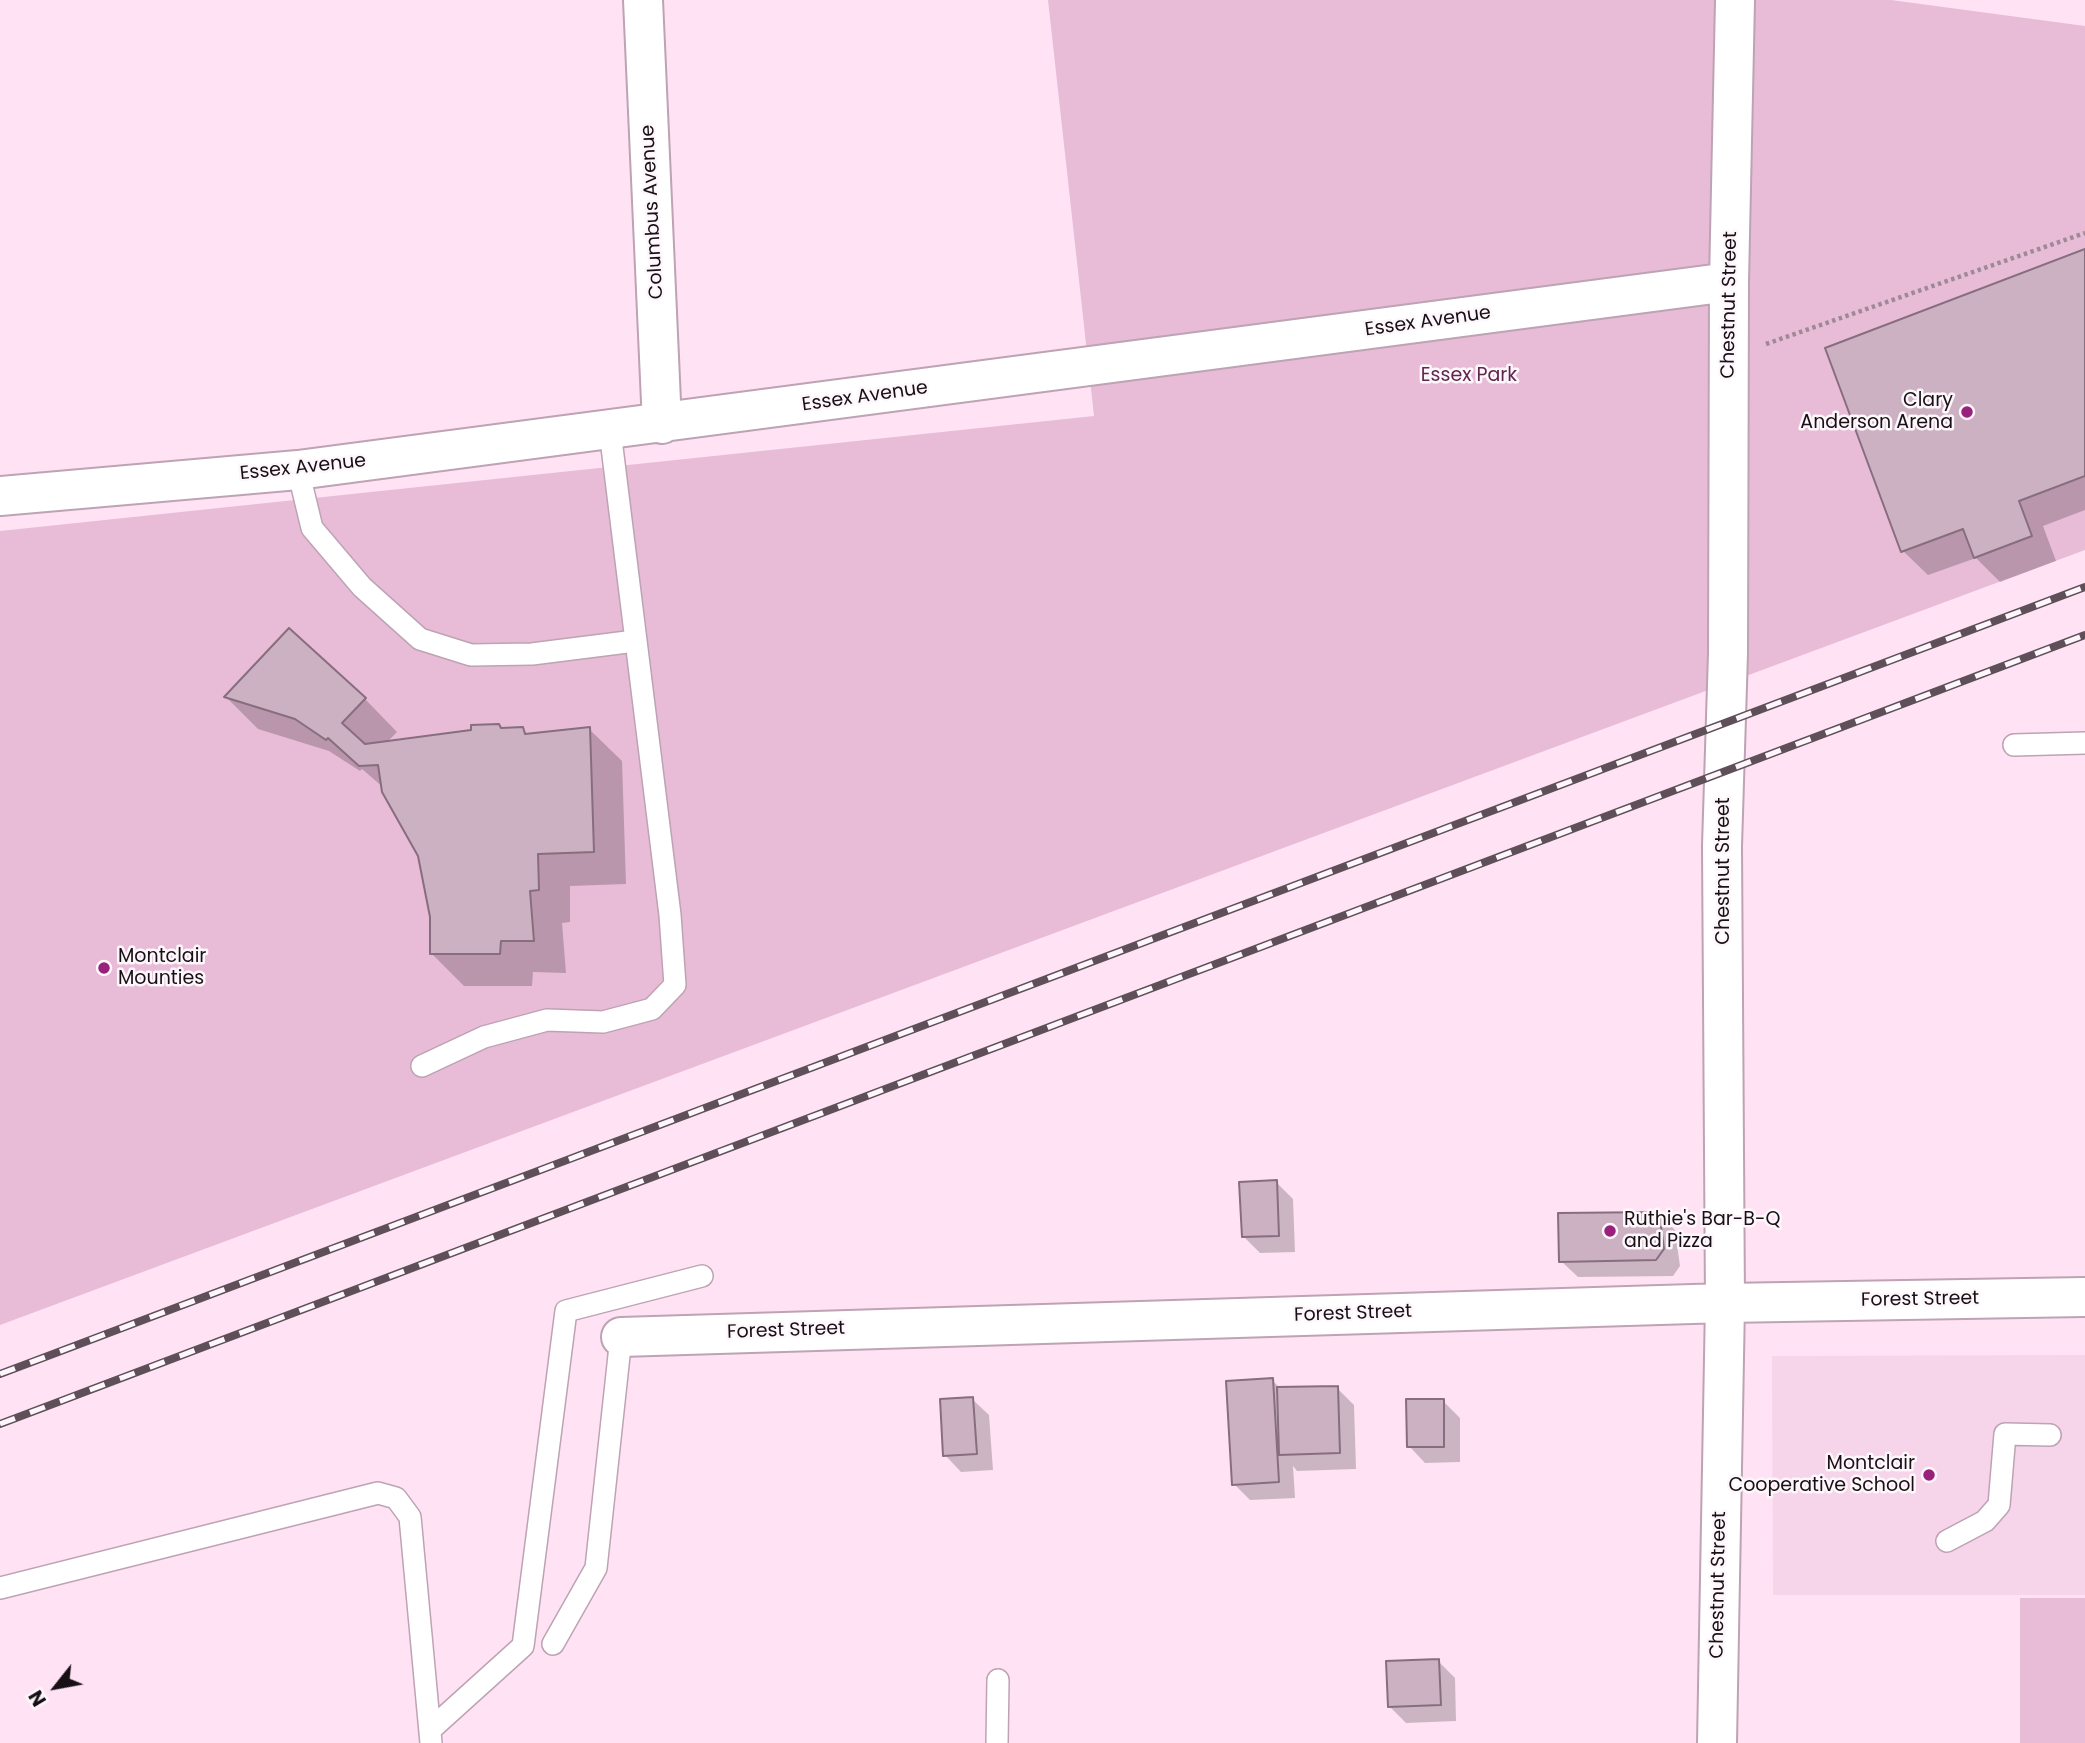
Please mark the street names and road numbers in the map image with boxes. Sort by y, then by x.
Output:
street label: Columbus Avenue [637,124,669,300]
street label: Chestnut Street [1717,231,1743,379]
street label: Essex Avenue [1364,302,1492,342]
street label: Essex Avenue [801,377,929,417]
street label: Essex Avenue [239,450,367,486]
street label: Chestnut Street [1713,797,1735,945]
street label: Forest Street [1861,1288,1979,1312]
street label: Forest Street [1294,1301,1412,1327]
street label: Forest Street [727,1318,845,1344]
street label: Chestnut Street [1706,1511,1732,1659]

